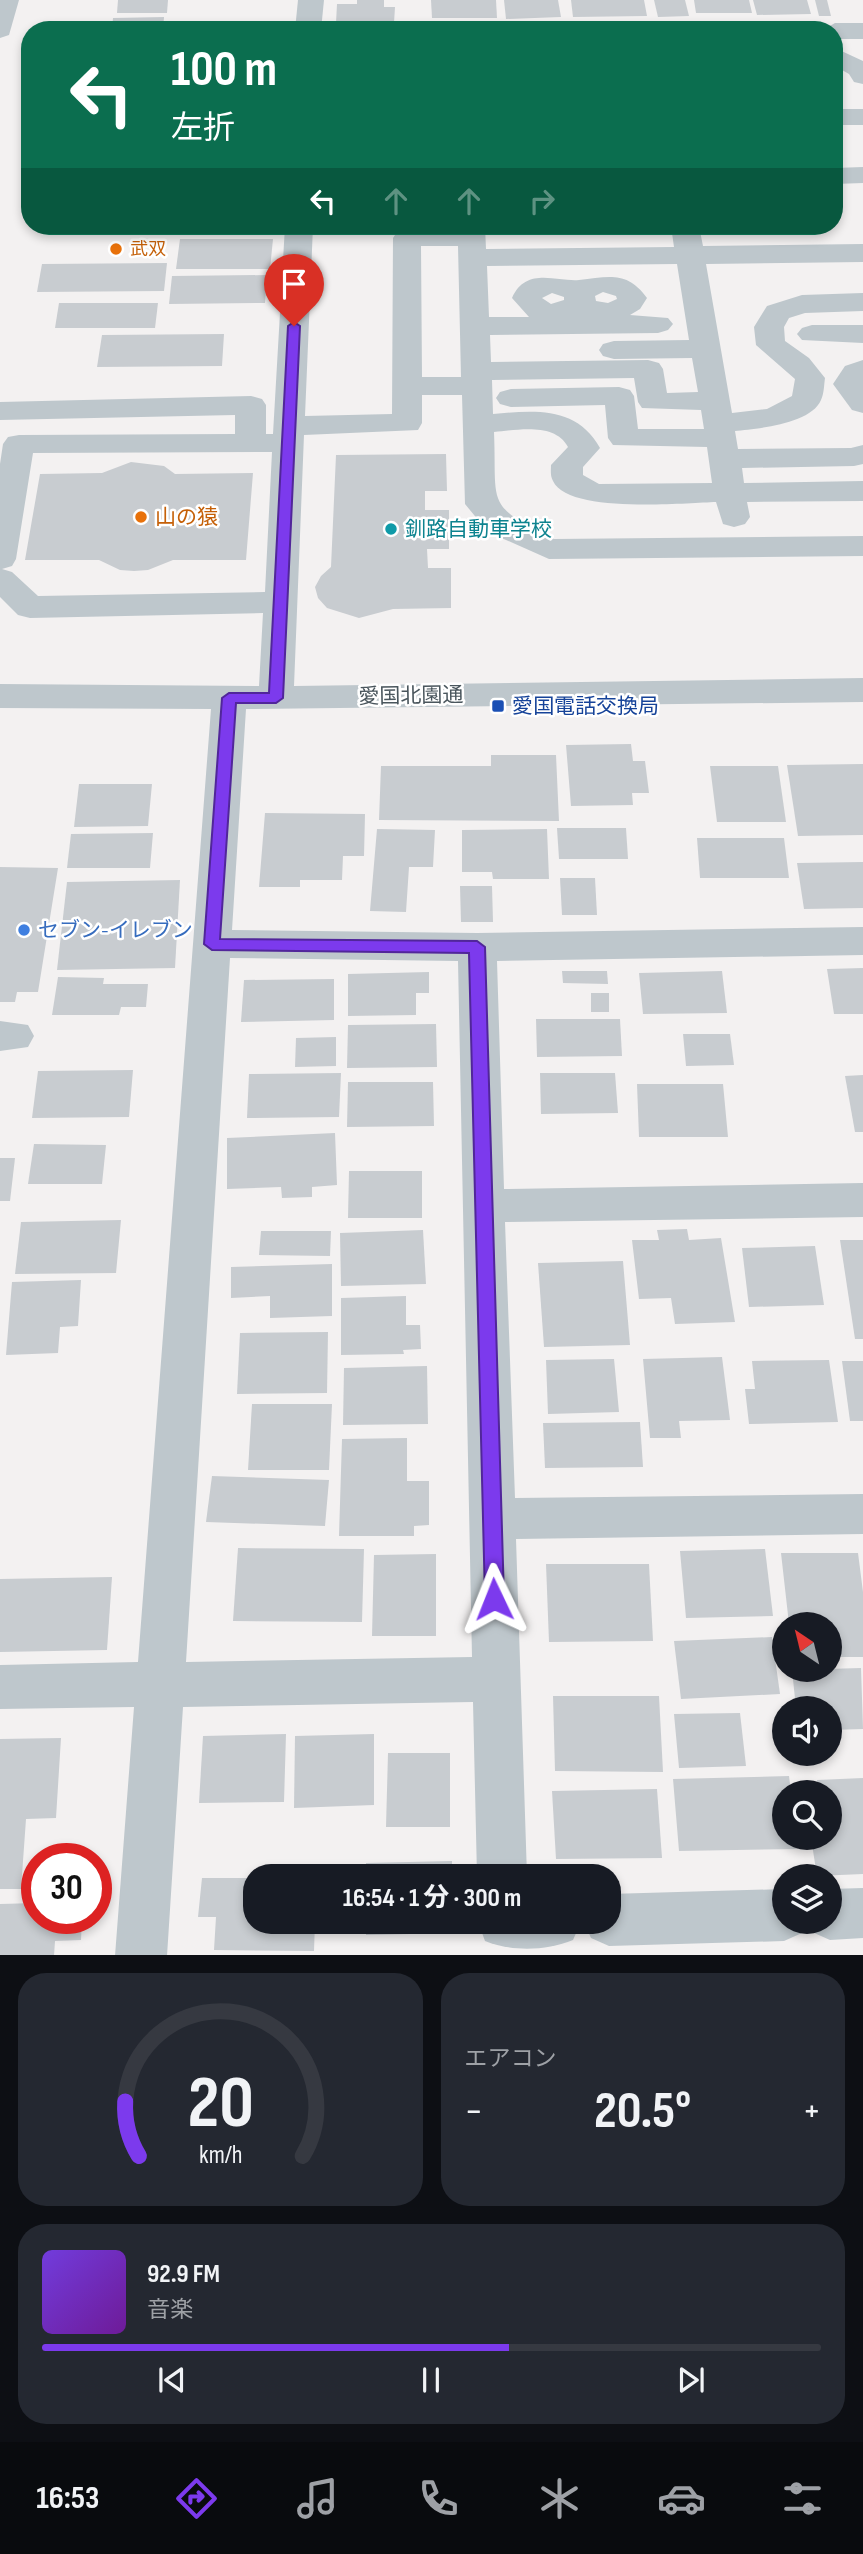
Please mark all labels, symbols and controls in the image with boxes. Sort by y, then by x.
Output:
text: 100 m [171,41,277,100]
icon: left [56,49,147,140]
text: 左折 [171,109,235,148]
icon: left [304,182,342,220]
icon: ahead [377,182,415,220]
icon: ahead [450,182,488,220]
icon: right [523,182,561,220]
place label: 武双 [130,239,166,260]
marker: 武双 [108,241,124,257]
pin [264,254,324,326]
icon: arrive [275,265,313,303]
place label: 山の猿 [155,505,218,530]
marker: 山の猿 [133,509,149,525]
place label: 釧路自動車学校 [405,517,552,542]
marker: 釧路自動車学校 [383,521,399,537]
street label: 愛国北園通 [358,683,464,709]
place label: 愛国電話交換局 [512,694,659,719]
marker: 愛国電話交換局 [490,698,506,714]
place label: セブン-イレブン [38,918,193,943]
marker: セブン-イレブン [16,922,32,938]
position arrow [457,1562,531,1636]
north arrow [772,1612,842,1682]
map controls [772,1612,842,1934]
button: sound [772,1696,842,1766]
button: search [772,1780,842,1850]
speed limit sign: 30 [21,1843,112,1934]
button: layers [772,1864,842,1934]
text: 16:54 · 1 分 · 300 m [343,1883,521,1914]
text: エアコン [465,2045,557,2073]
text: 20 [187,2060,254,2148]
text: 20.5° [594,2080,691,2143]
text: − [465,2089,483,2134]
text: + [802,2089,821,2134]
text: km/h [199,2139,242,2170]
text: 92.9 FM [147,2259,220,2290]
text: 音楽 [147,2296,193,2324]
icon: previous [153,2361,191,2399]
icon: pause [412,2361,450,2399]
icon: next [672,2361,710,2399]
icon: directions [172,2474,221,2523]
icon: music [293,2474,342,2523]
icon: phone [414,2474,463,2523]
icon: climate [535,2474,584,2523]
icon: car [657,2474,706,2523]
icon: filters [778,2474,827,2523]
text: 16:53 [36,2479,99,2518]

